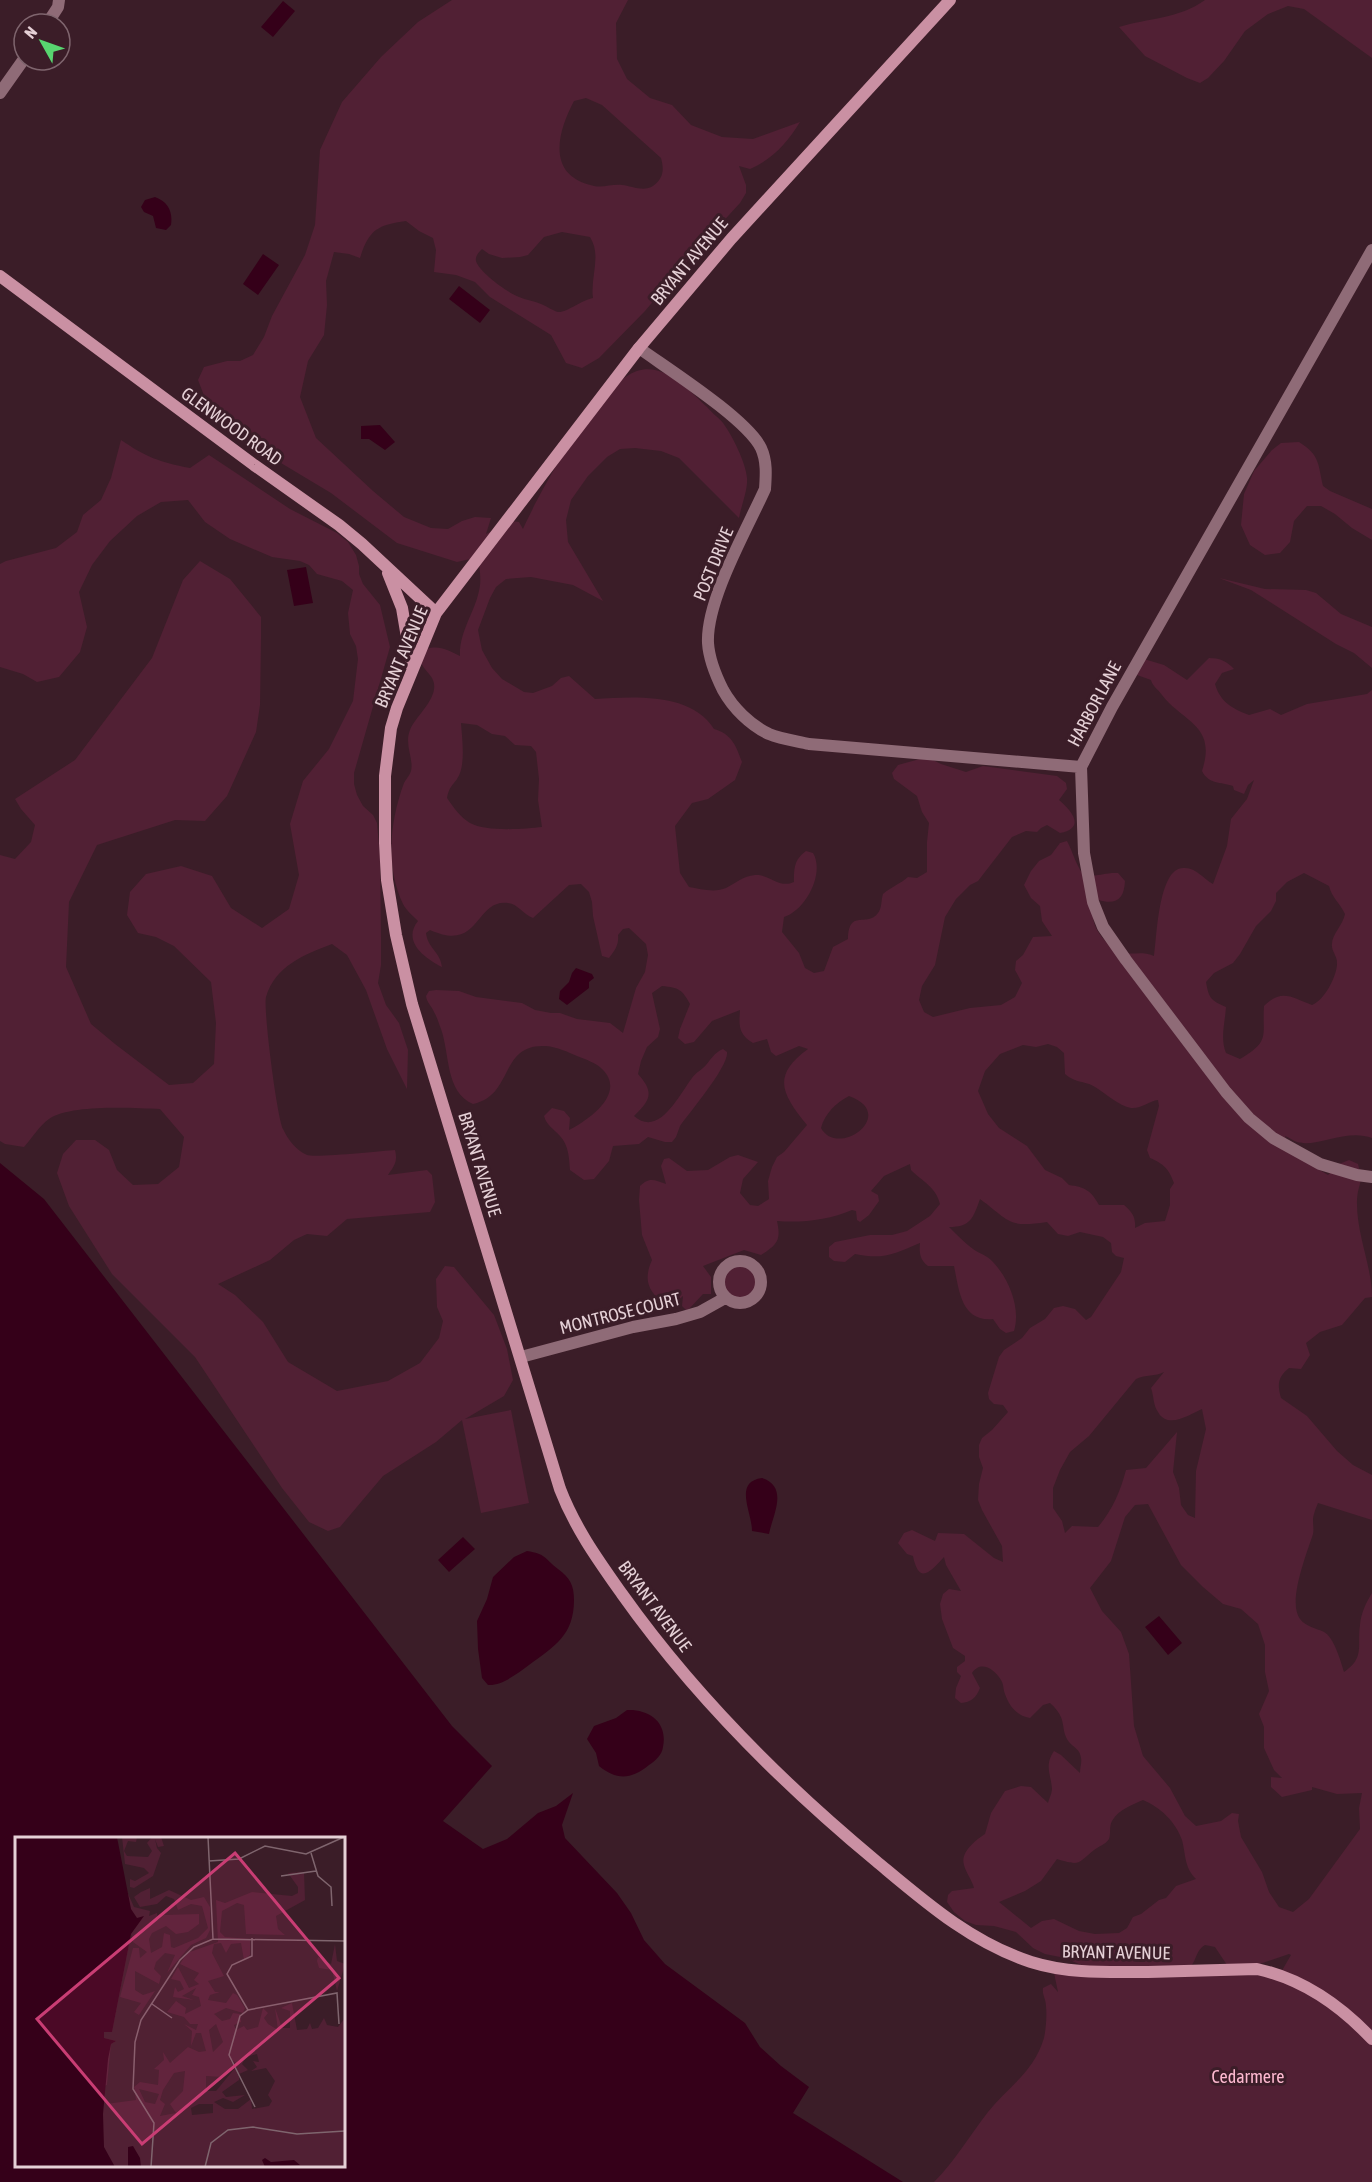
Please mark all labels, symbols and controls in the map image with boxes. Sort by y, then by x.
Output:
north arrow [12,12,72,72]
text: N [21,23,40,42]
street label: BRYANT AVENUE [646,213,732,309]
street label: GLENWOOD ROAD [178,382,286,470]
street label: POST DRIVE [689,524,737,604]
street label: BRYANT AVENUE [370,603,432,711]
street label: HARBOR LANE [1063,658,1125,750]
street label: BRYANT AVENUE [454,1109,506,1219]
street label: MONTROSE COURT [557,1288,683,1338]
street label: BRYANT AVENUE [614,1556,696,1656]
inset map [15,1837,345,2167]
street label: BRYANT AVENUE [1062,1941,1171,1963]
park label: Cedarmere [1211,2066,1285,2087]

